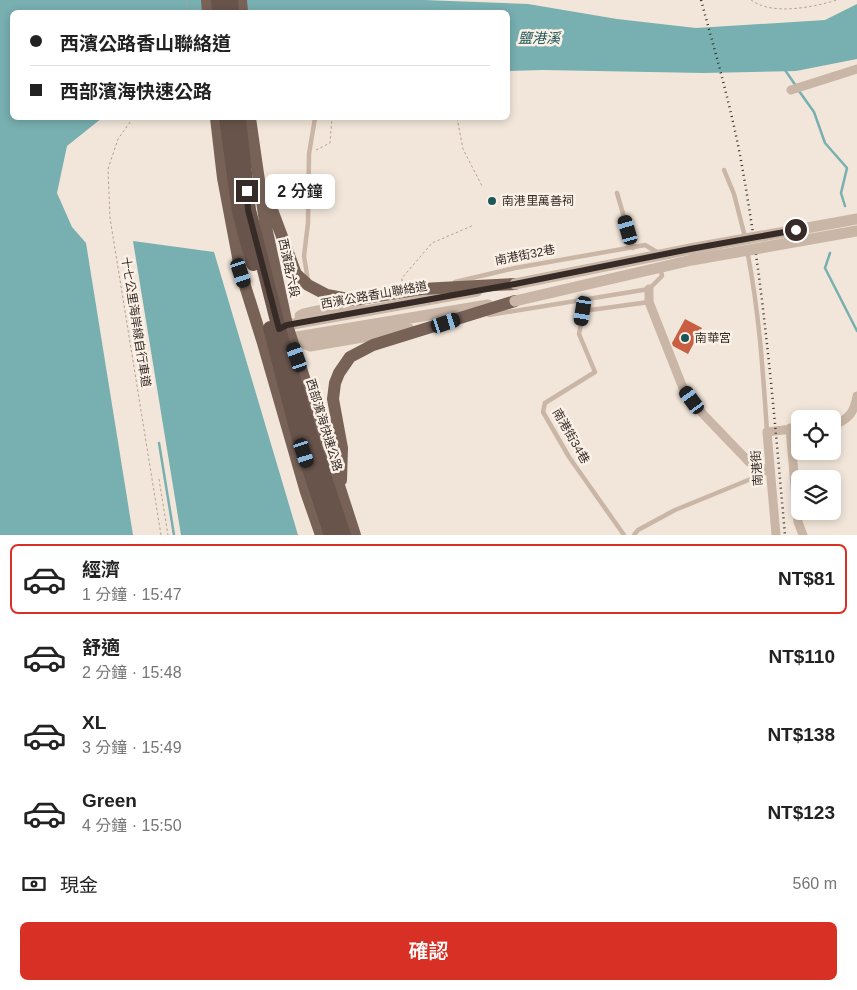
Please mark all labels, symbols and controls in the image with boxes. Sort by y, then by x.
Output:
water label: 鹽港溪 [518,30,562,46]
text: 西濱公路香山聯絡道 [60,33,231,54]
text: 西部濱海快速公路 [60,81,212,102]
callout: 2 分鐘 [264,174,334,208]
route end [236,180,258,202]
text: 2 分鐘 [277,183,323,200]
place label: 南港里萬善祠 [502,194,574,208]
marker: 南港里萬善祠 [486,195,498,207]
car [616,214,639,246]
route start [785,219,807,241]
street label: 西濱路六段 [276,237,302,299]
street label: 南港街32巷 [494,242,556,268]
street label: 十七公里海岸線自行車道 [119,256,153,388]
car [229,256,252,290]
street label: 西濱公路香山聯絡道 [320,279,428,311]
car [573,295,592,327]
car [429,311,462,335]
place label: 南華宮 [695,331,731,345]
marker: 南華宮 [679,332,691,344]
car [285,340,308,374]
street label: 西部濱海快速公路 [303,377,345,473]
car [677,383,706,417]
street label: 南港街34巷 [550,406,592,466]
map controls [791,410,841,520]
button: locate [791,410,841,460]
car [292,436,315,470]
street label: 南港街 [749,450,765,486]
button: layers [791,470,841,520]
icon: car [22,557,67,602]
text: 經濟 [82,559,120,580]
text: NT$81 [778,568,835,589]
text: 1 分鐘 · 15:47 [82,586,182,603]
icon: car [22,635,67,680]
text: 舒適 [82,637,120,658]
text: NT$110 [768,646,835,667]
text: 2 分鐘 · 15:48 [82,664,182,681]
text: XL [82,712,106,733]
icon: car [22,713,67,758]
text: NT$138 [767,724,835,745]
text: 3 分鐘 · 15:49 [82,739,182,756]
text: Green [82,790,137,811]
icon: car [22,791,67,836]
text: NT$123 [767,802,835,823]
text: 4 分鐘 · 15:50 [82,817,182,834]
icon: cash [20,870,48,898]
text: 現金 [60,875,98,896]
text: 560 m [793,875,837,892]
button: 確認 [20,922,837,980]

